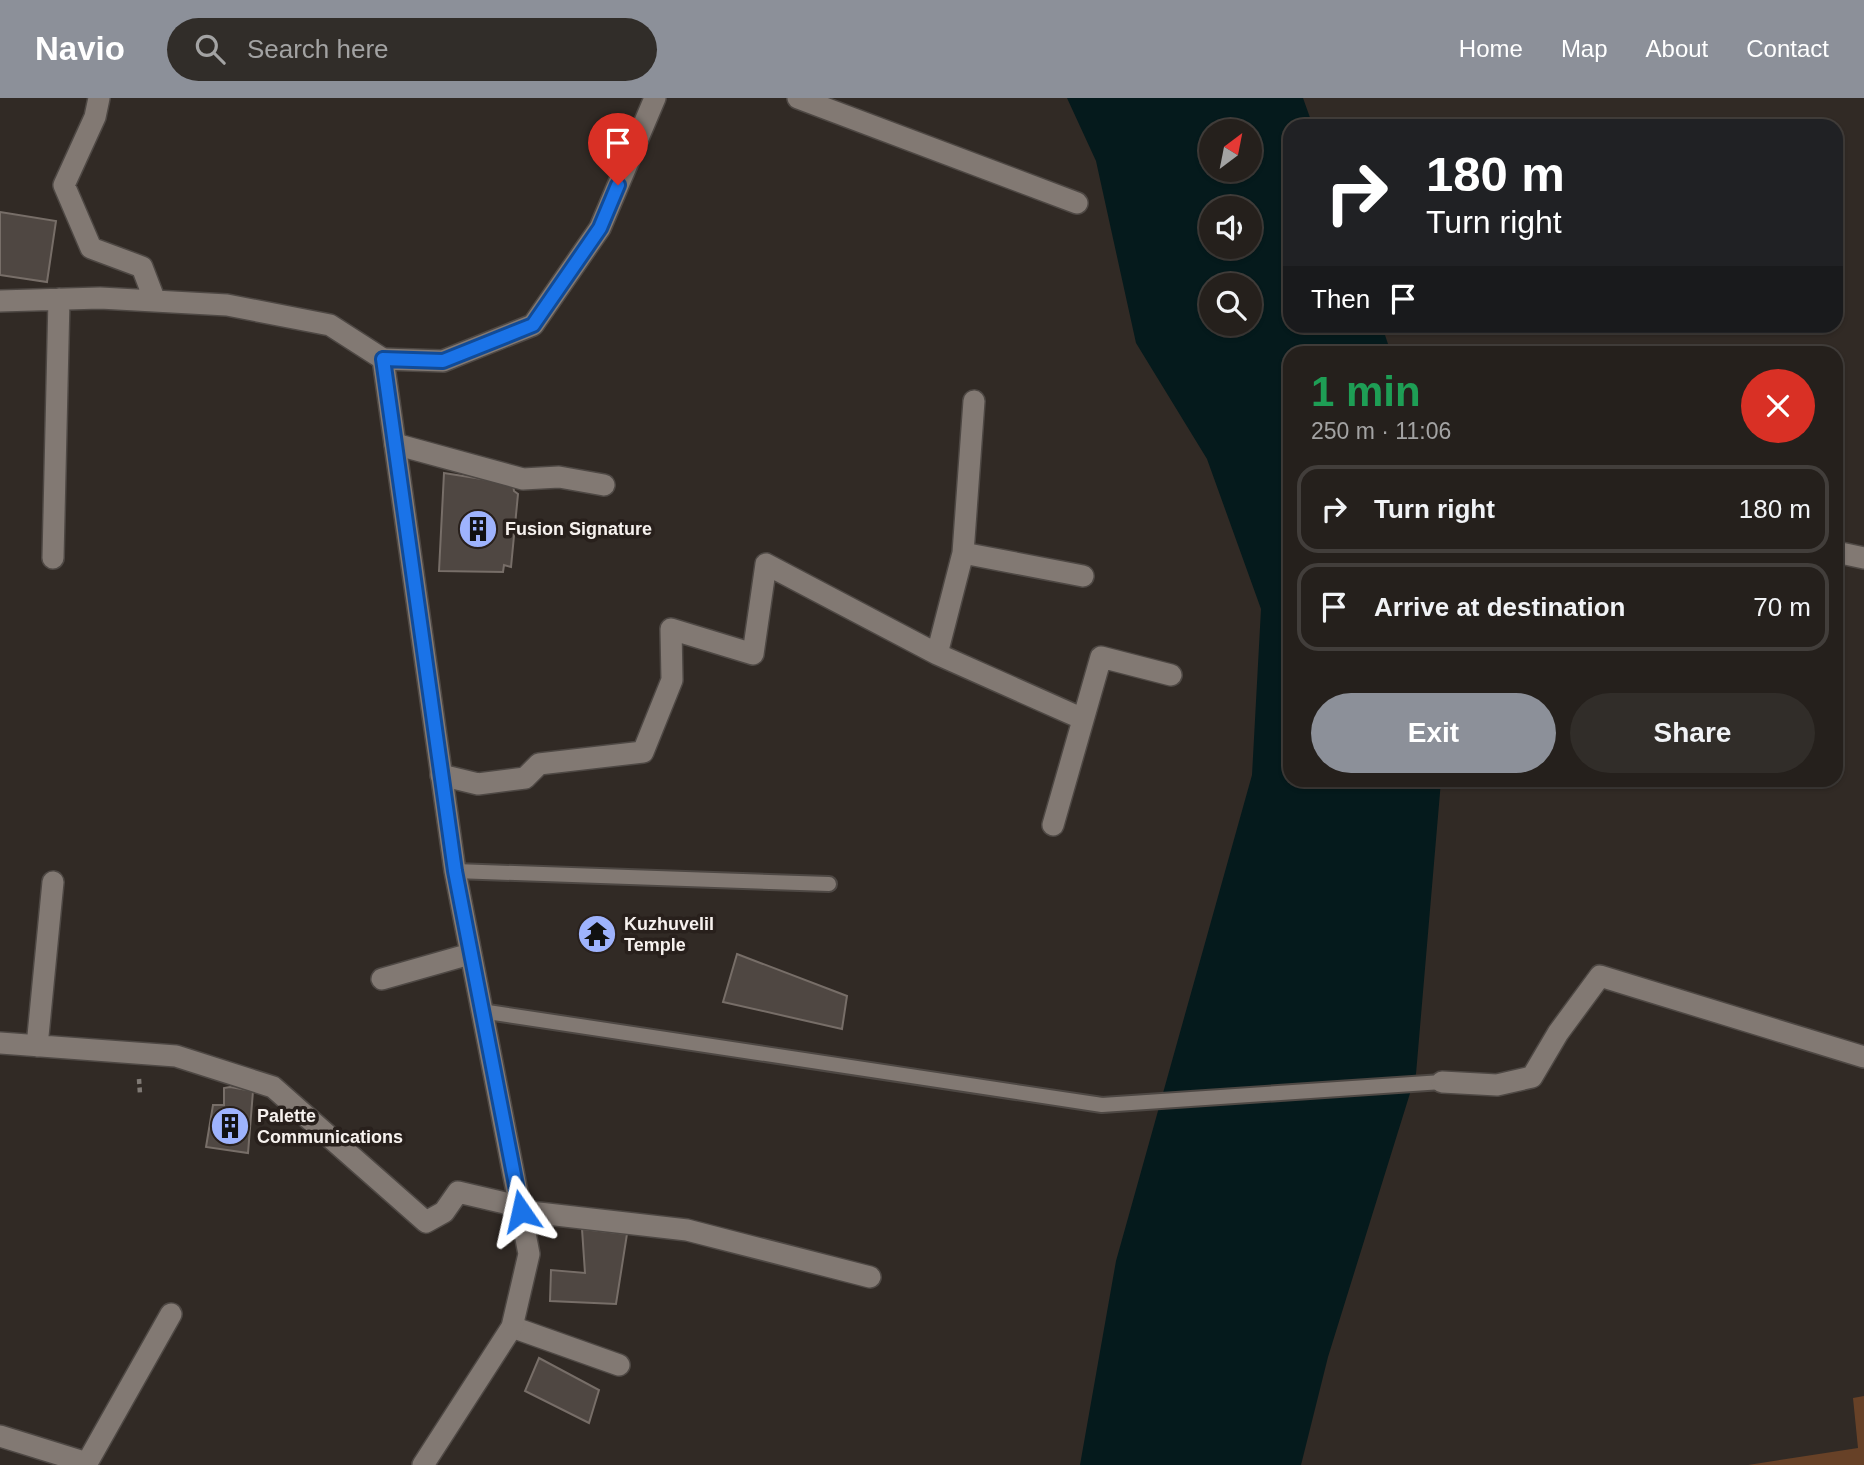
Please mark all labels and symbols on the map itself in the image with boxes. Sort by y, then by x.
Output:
pin [588,113,648,185]
north arrow [1199,119,1262,182]
building icon: Fusion Signature [457,508,499,550]
place label: Fusion Signature [505,519,652,539]
temple icon: Kuzhuvelil Temple [576,913,618,955]
place label: Kuzhuvelil Temple [624,914,714,955]
building icon: Palette Communications [209,1105,251,1147]
place label: Palette Communications [257,1106,403,1147]
position arrow [484,1174,558,1248]

